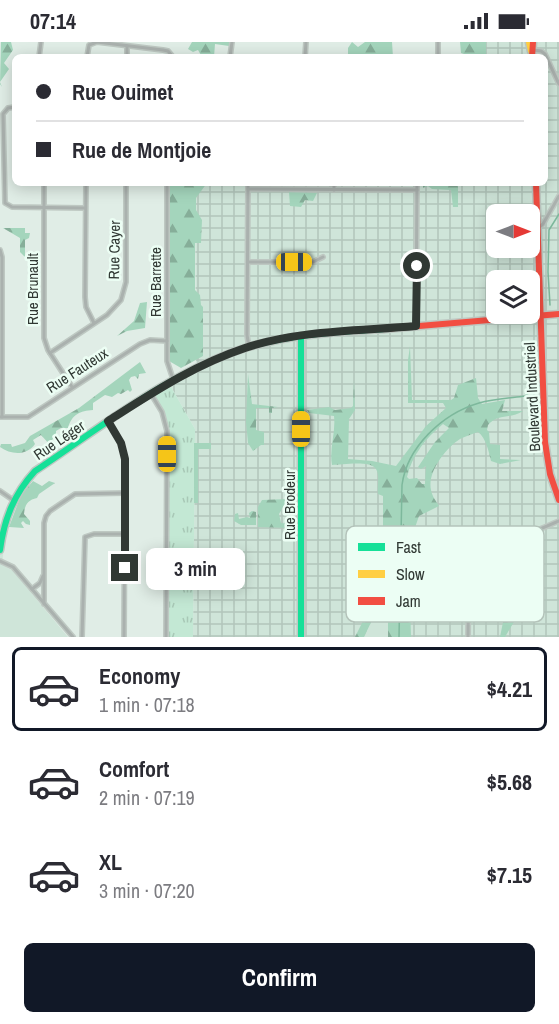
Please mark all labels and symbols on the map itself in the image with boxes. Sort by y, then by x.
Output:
north arrow [486,204,540,258]
street label: Rue Cayer [103,220,125,280]
street label: Rue Barrette [145,247,166,317]
route start [403,252,430,279]
street label: Rue Brunault [22,253,43,325]
car [276,253,312,271]
street label: Rue Fauteux [42,342,113,398]
street label: Boulevard Industriel [519,342,545,452]
car [292,411,310,447]
street label: Rue Léger [29,415,89,465]
car [158,436,176,472]
street label: Rue Brodeur [279,470,300,540]
legend [346,526,544,622]
text: Fast [396,536,421,558]
callout: 3 min [146,547,245,589]
route end [111,554,138,581]
text: Slow [396,563,425,585]
text: Jam [396,590,421,612]

